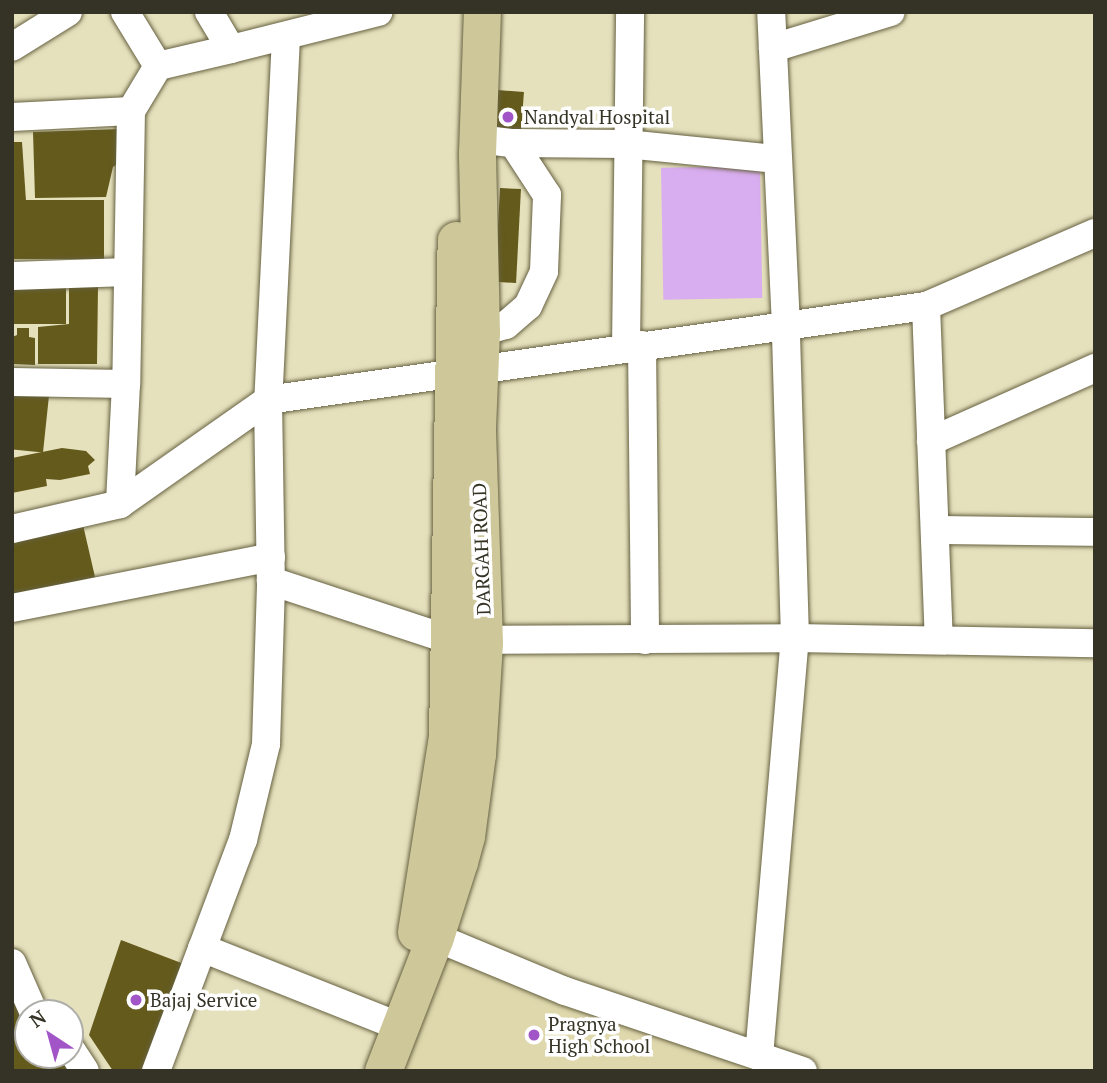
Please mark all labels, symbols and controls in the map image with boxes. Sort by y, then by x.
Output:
place label: Nandyal Hospital [524,106,670,128]
marker: Nandyal Hospital [498,107,518,127]
street label: DARGAH ROAD [467,482,495,616]
place label: Bajaj Service [150,989,257,1011]
marker: Bajaj Service [128,992,144,1008]
north arrow [14,999,84,1069]
text: N [24,1004,51,1033]
place label: Pragnya High School [548,1013,650,1057]
marker: Pragnya High School [526,1027,542,1043]

